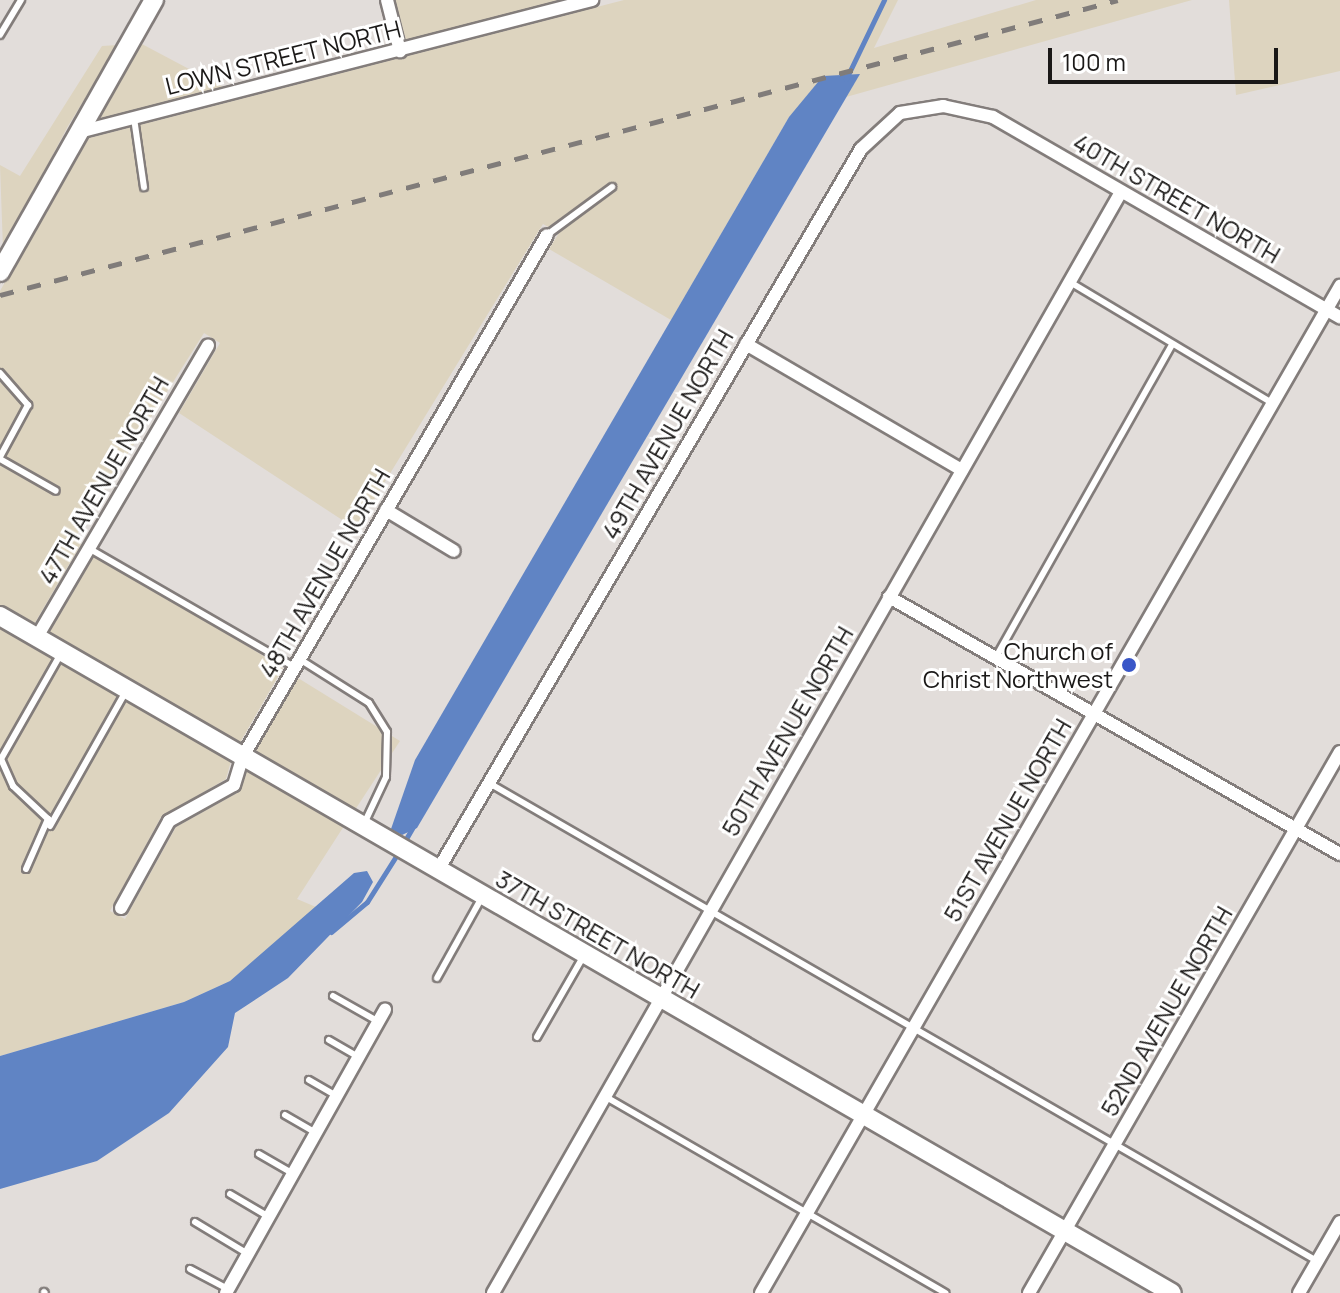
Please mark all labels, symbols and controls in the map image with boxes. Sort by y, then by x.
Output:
street label: LOWN STREET NORTH [162,14,404,100]
scale bar [1052,32,1282,82]
text: 100 m [1062,45,1126,78]
street label: 40TH STREET NORTH [1068,127,1286,269]
street label: 49TH AVENUE NORTH [595,324,739,544]
street label: 47TH AVENUE NORTH [32,371,174,589]
street label: 48TH AVENUE NORTH [252,463,396,683]
street label: 50TH AVENUE NORTH [715,621,859,841]
place label: Church of Christ Northwest [923,637,1113,693]
marker: Church of Christ Northwest [1120,656,1138,674]
street label: 51ST AVENUE NORTH [937,713,1077,927]
street label: 37TH STREET NORTH [491,864,705,1004]
street label: 52ND AVENUE NORTH [1094,901,1238,1121]

